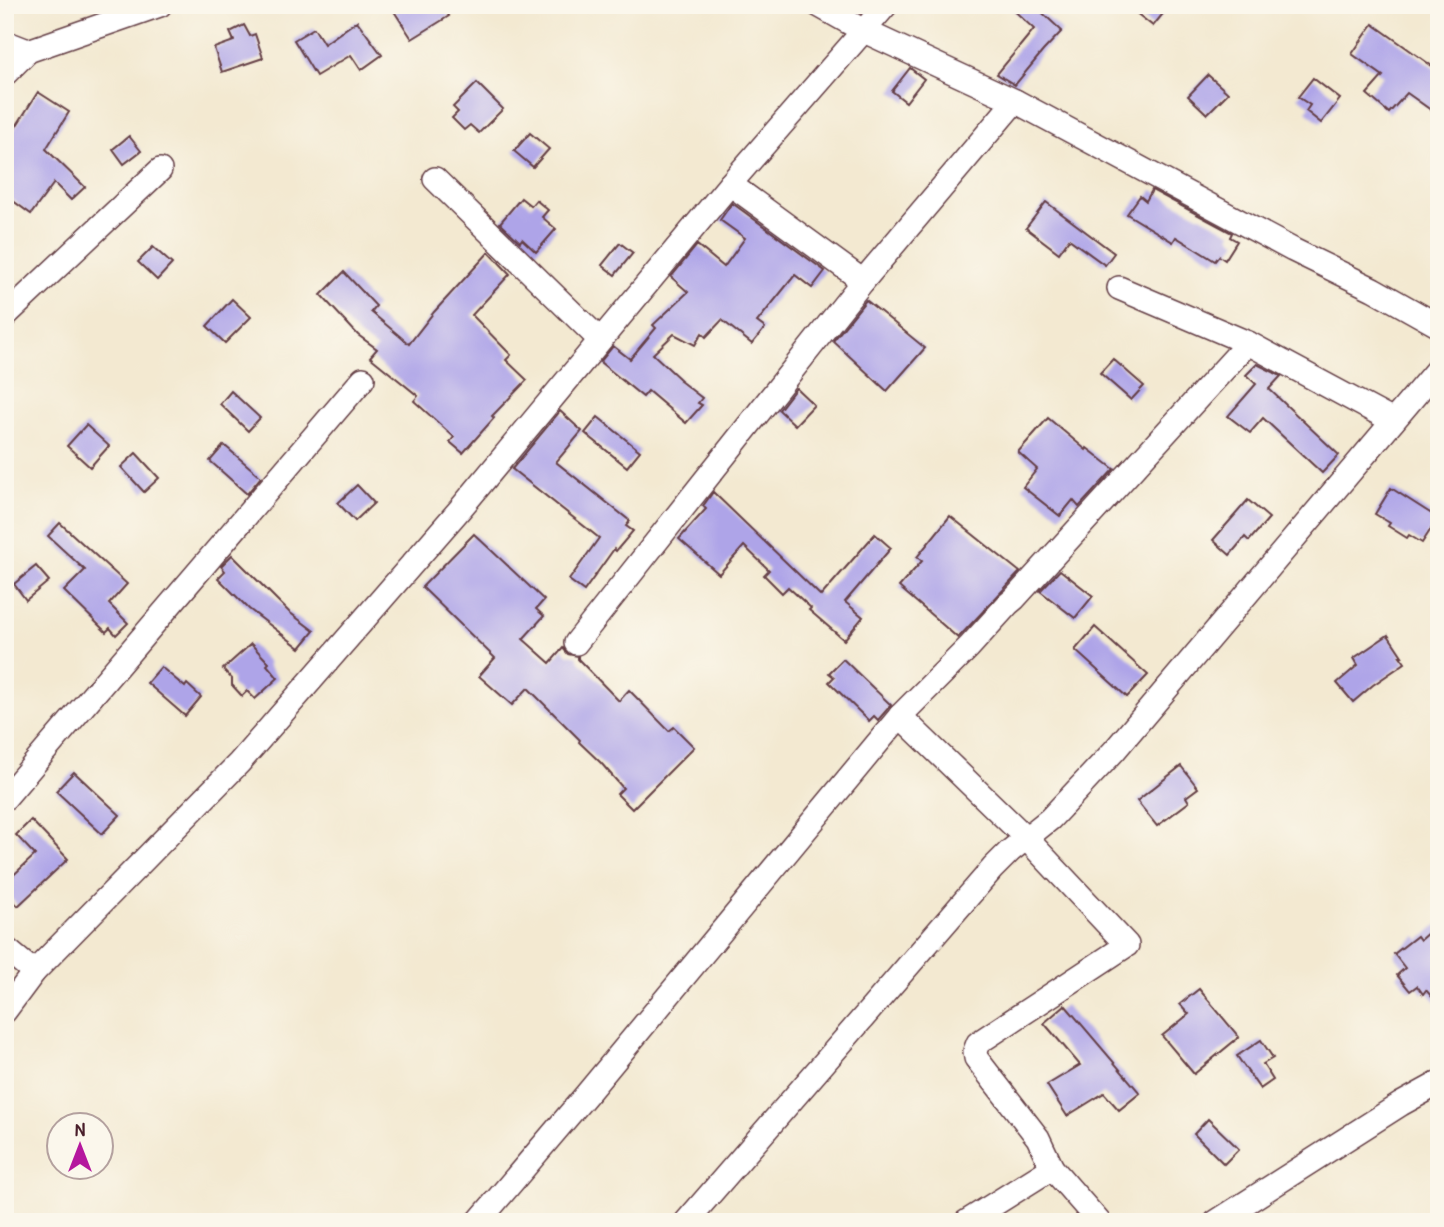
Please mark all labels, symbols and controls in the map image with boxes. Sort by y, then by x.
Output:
north arrow [46,1112,116,1182]
text: N [75,1116,85,1142]

